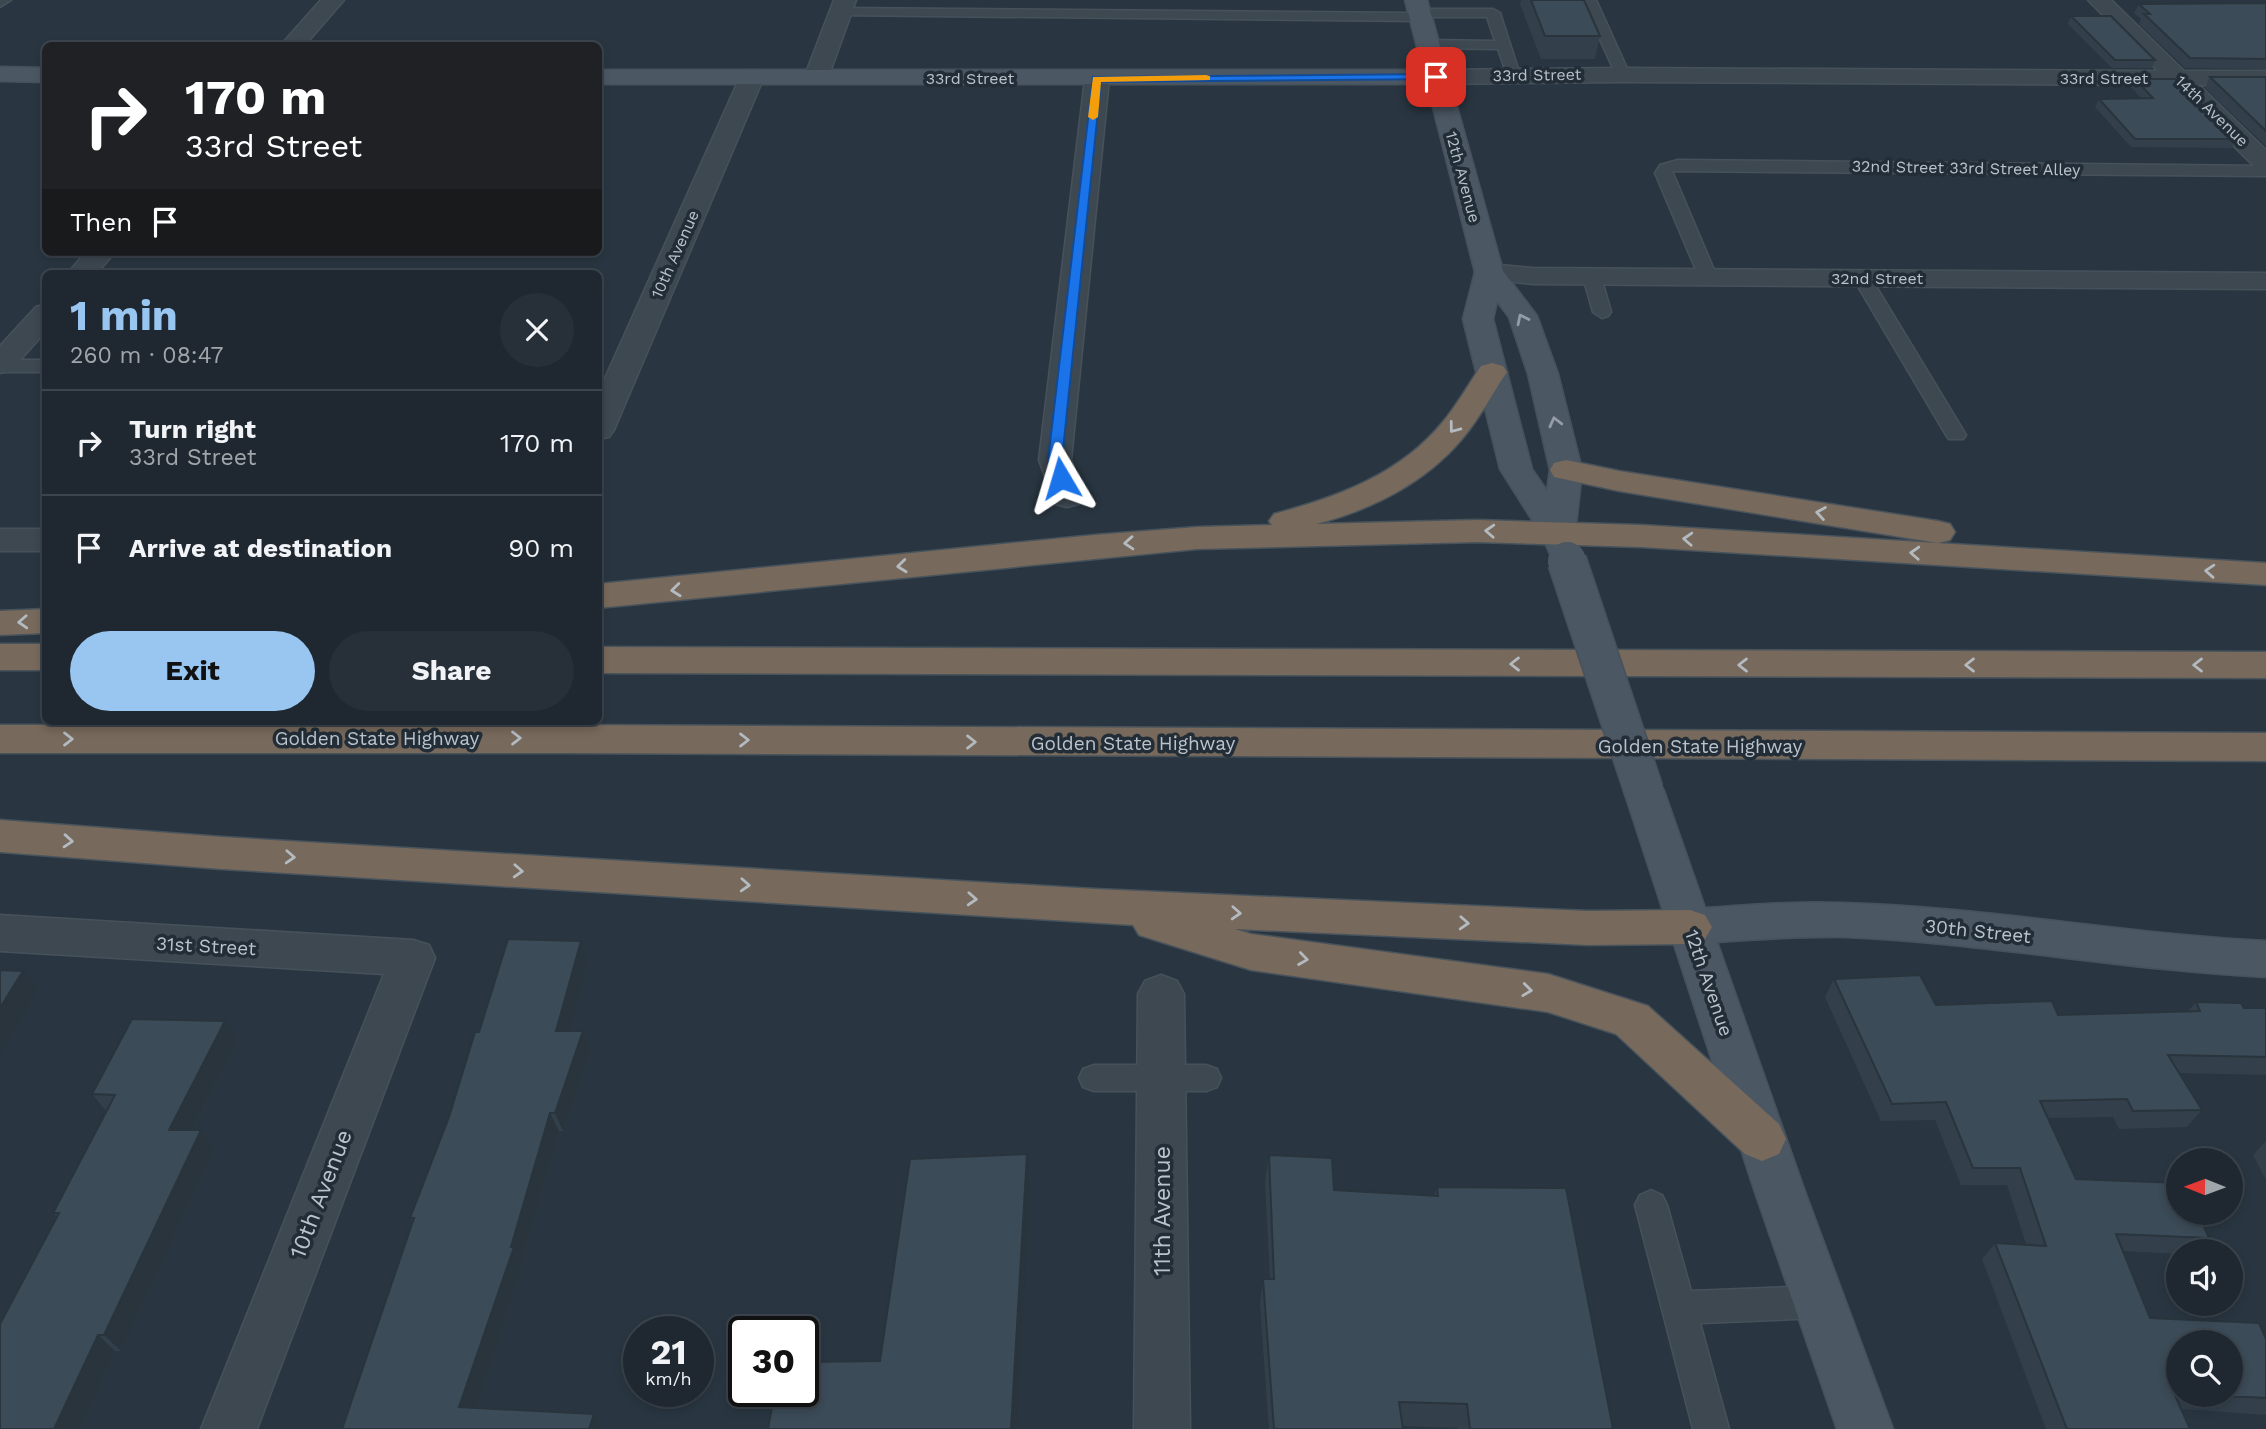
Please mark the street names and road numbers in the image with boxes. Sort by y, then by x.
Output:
street label: 33rd Street [1493,65,1582,85]
street label: 33rd Street [926,69,1015,88]
street label: 33rd Street [2060,69,2149,88]
street label: 14th Avenue [2172,72,2252,150]
street label: 12th Avenue [1442,129,1484,225]
street label: 32nd Street 33rd Street Alley [1852,157,2081,180]
street label: 10th Avenue [647,207,703,301]
street label: 32nd Street [1831,269,1923,288]
street label: Golden State Highway [275,727,479,750]
street label: Golden State Highway [1031,732,1235,755]
street label: Golden State Highway [1598,735,1802,758]
street label: 30th Street [1924,914,2032,948]
street label: 12th Avenue [1680,927,1738,1039]
street label: 31st Street [155,932,257,960]
street label: 10th Avenue [284,1126,358,1262]
street label: 11th Avenue [1149,1146,1176,1276]

